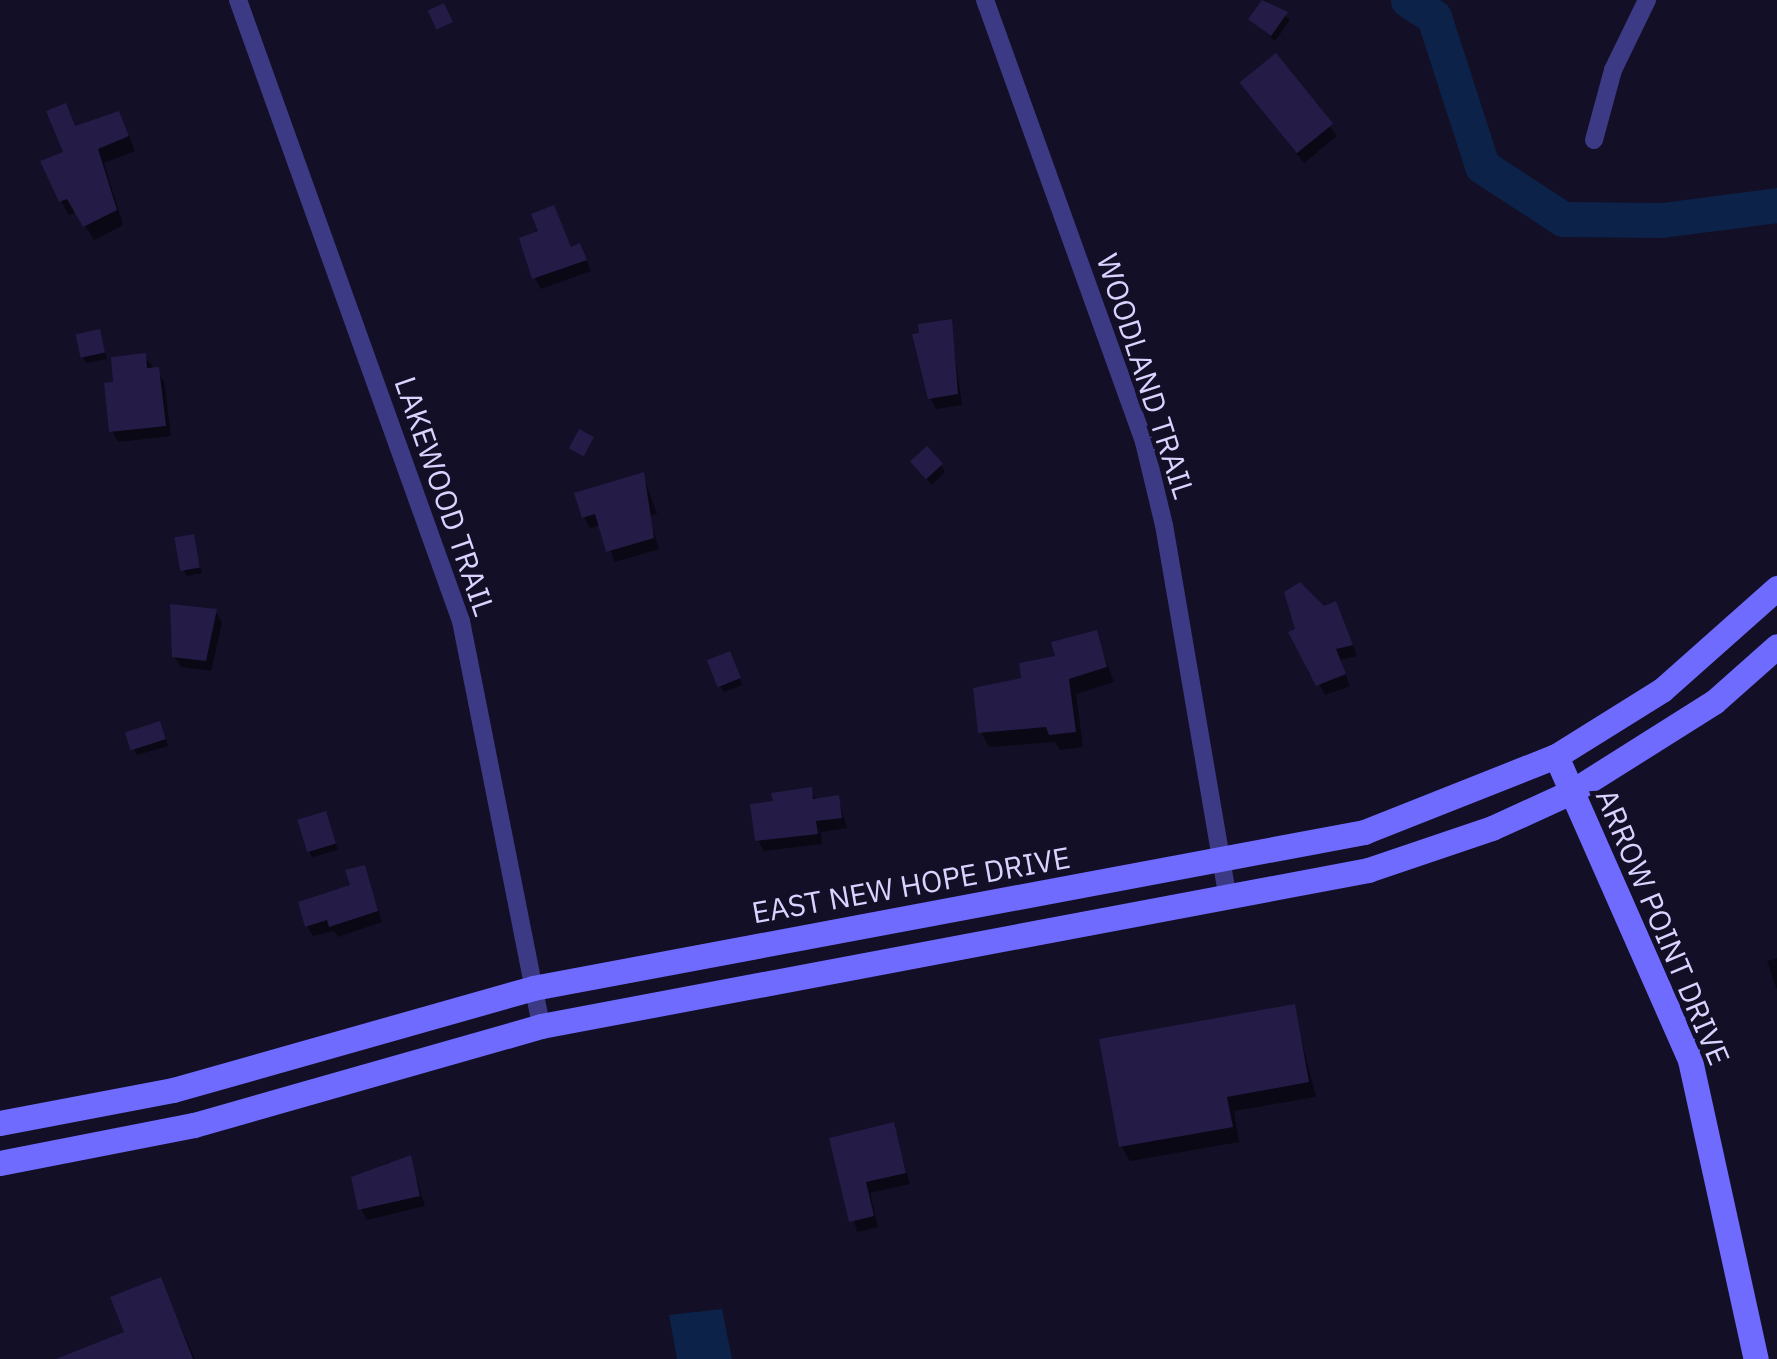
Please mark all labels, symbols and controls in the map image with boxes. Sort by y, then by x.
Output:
street label: WOODLAND TRAIL [1089,249,1203,503]
street label: LAKEWOOD TRAIL [387,372,503,620]
street label: ARROW POINT DRIVE [1589,784,1737,1070]
street label: EAST NEW HOPE DRIVE [749,839,1073,931]

